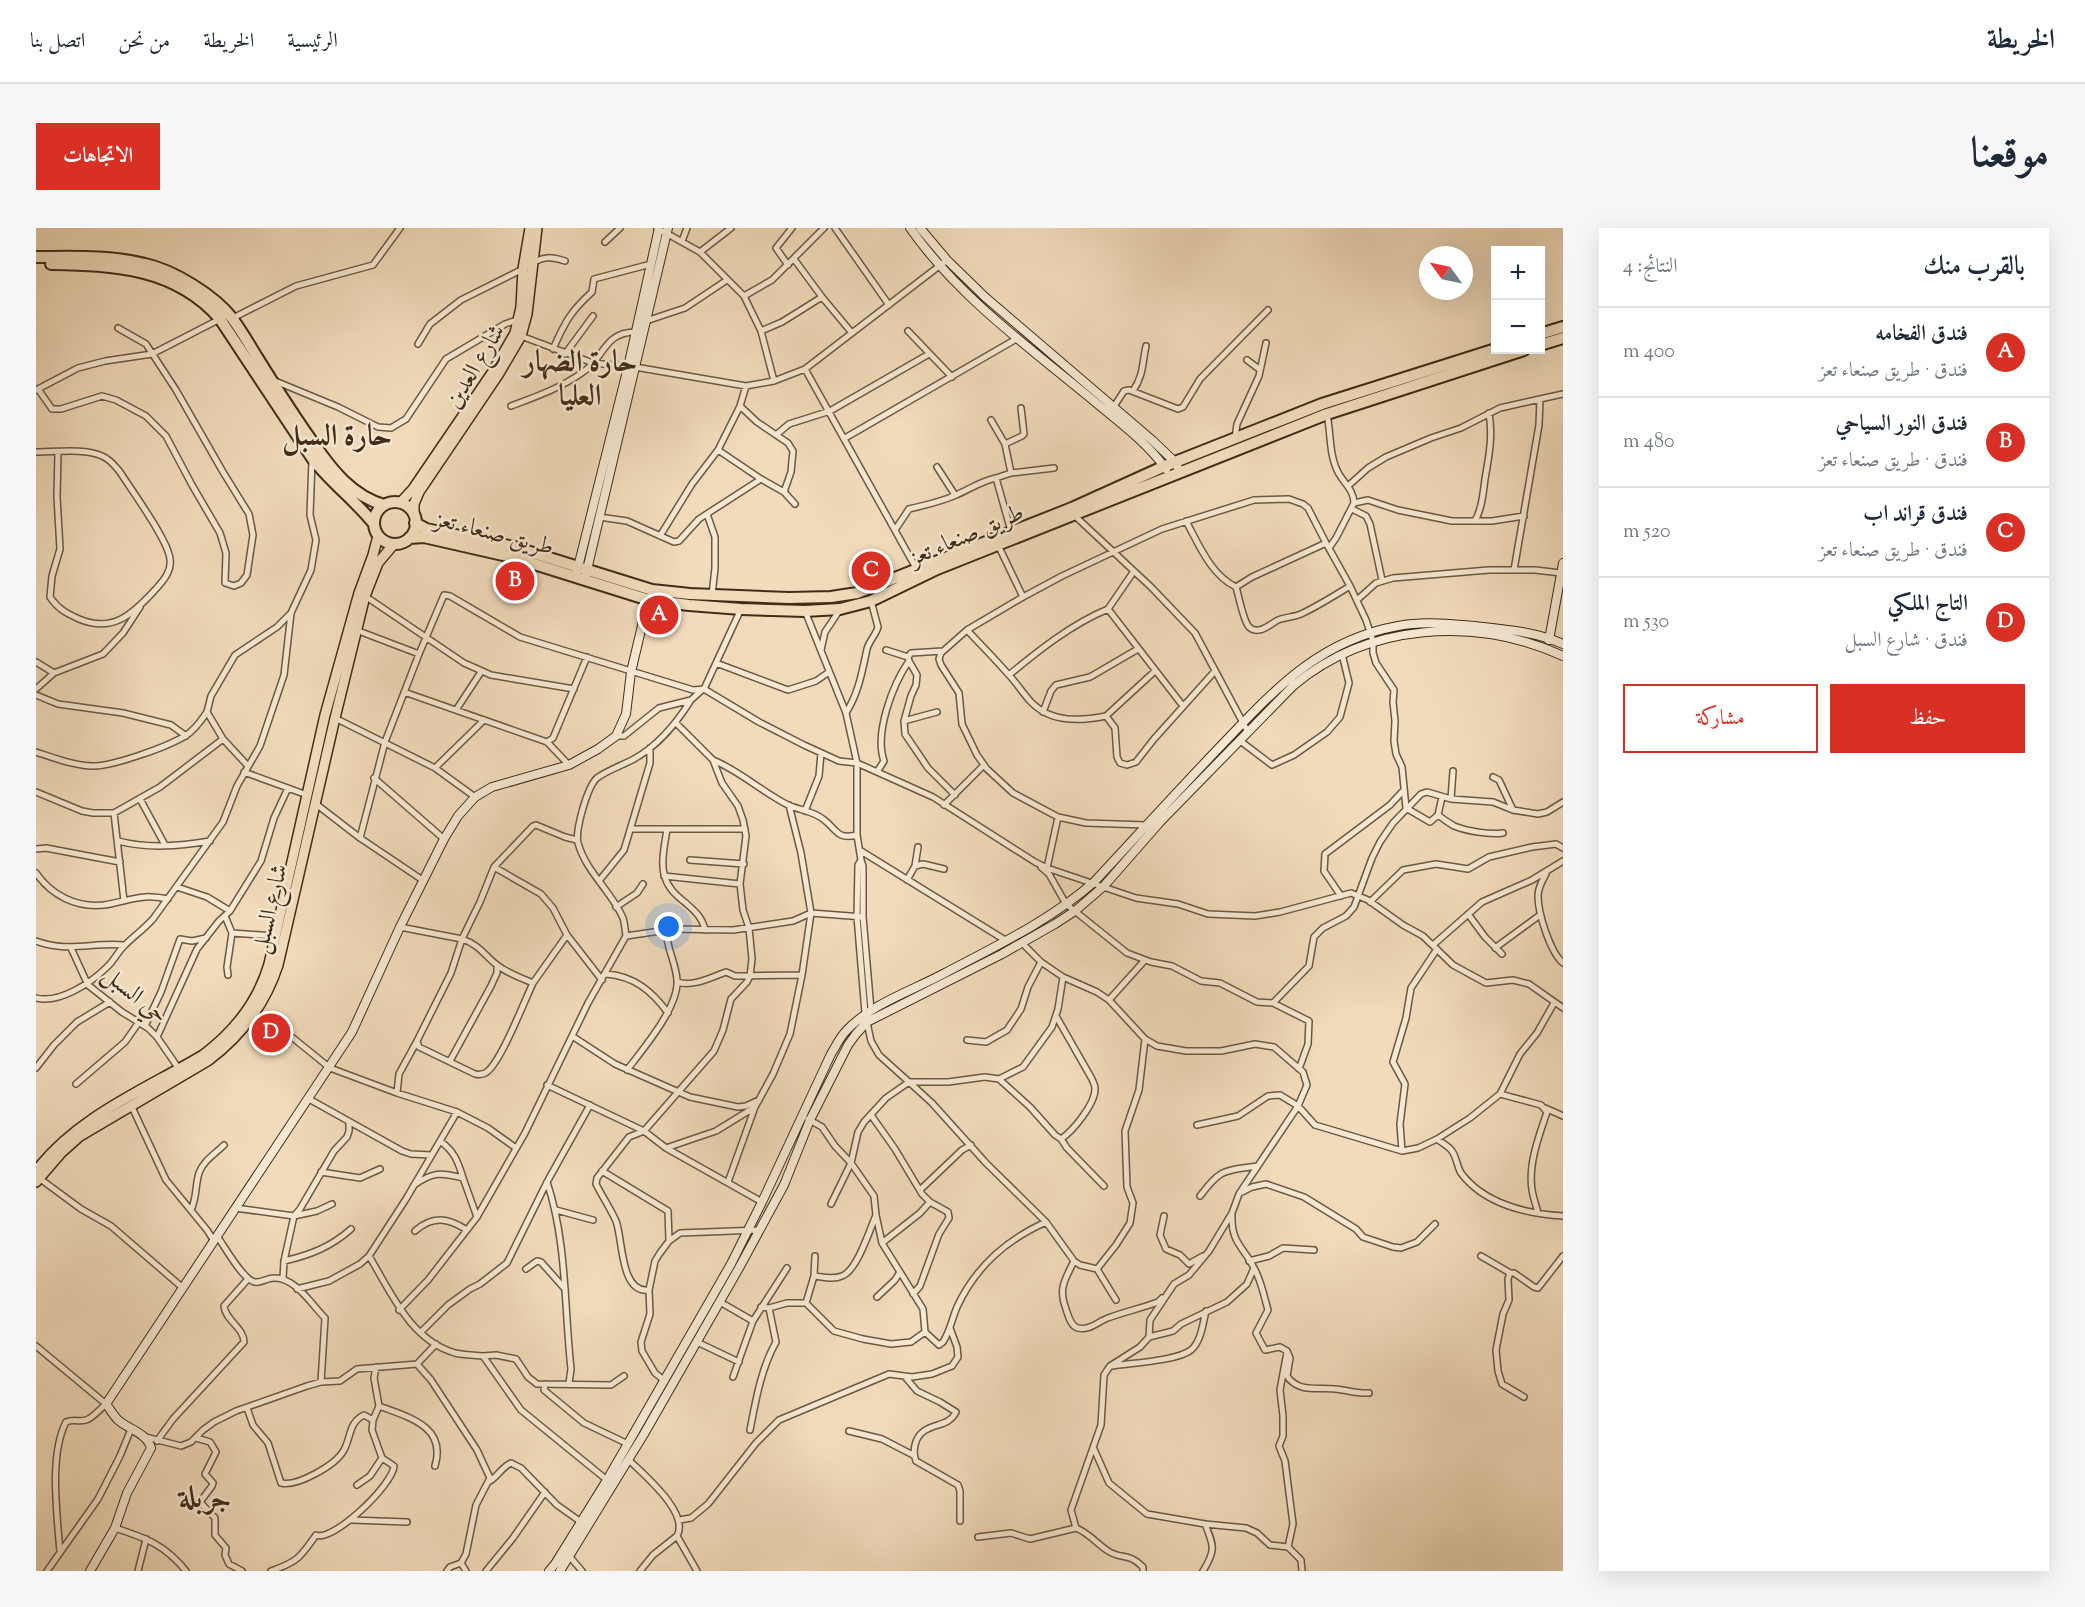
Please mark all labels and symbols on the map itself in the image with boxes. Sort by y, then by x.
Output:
north arrow [1419,246,1473,300]
street label: شارع العدين [437,318,515,416]
district label: حارة الضهار العليا [520,342,637,419]
district label: حارة السبل [282,416,392,459]
street label: طريق صنعاء تعز [902,497,1030,577]
street label: طريق صنعاء تعز [428,502,557,565]
pin: C [852,548,890,594]
pin: B [496,558,534,604]
pin: A [640,592,678,638]
street label: شارع السبل [244,861,299,957]
your location [654,912,683,941]
street label: حي السبل [94,959,174,1033]
pin: D [252,1010,290,1056]
district label: جربلة [177,1478,231,1521]

